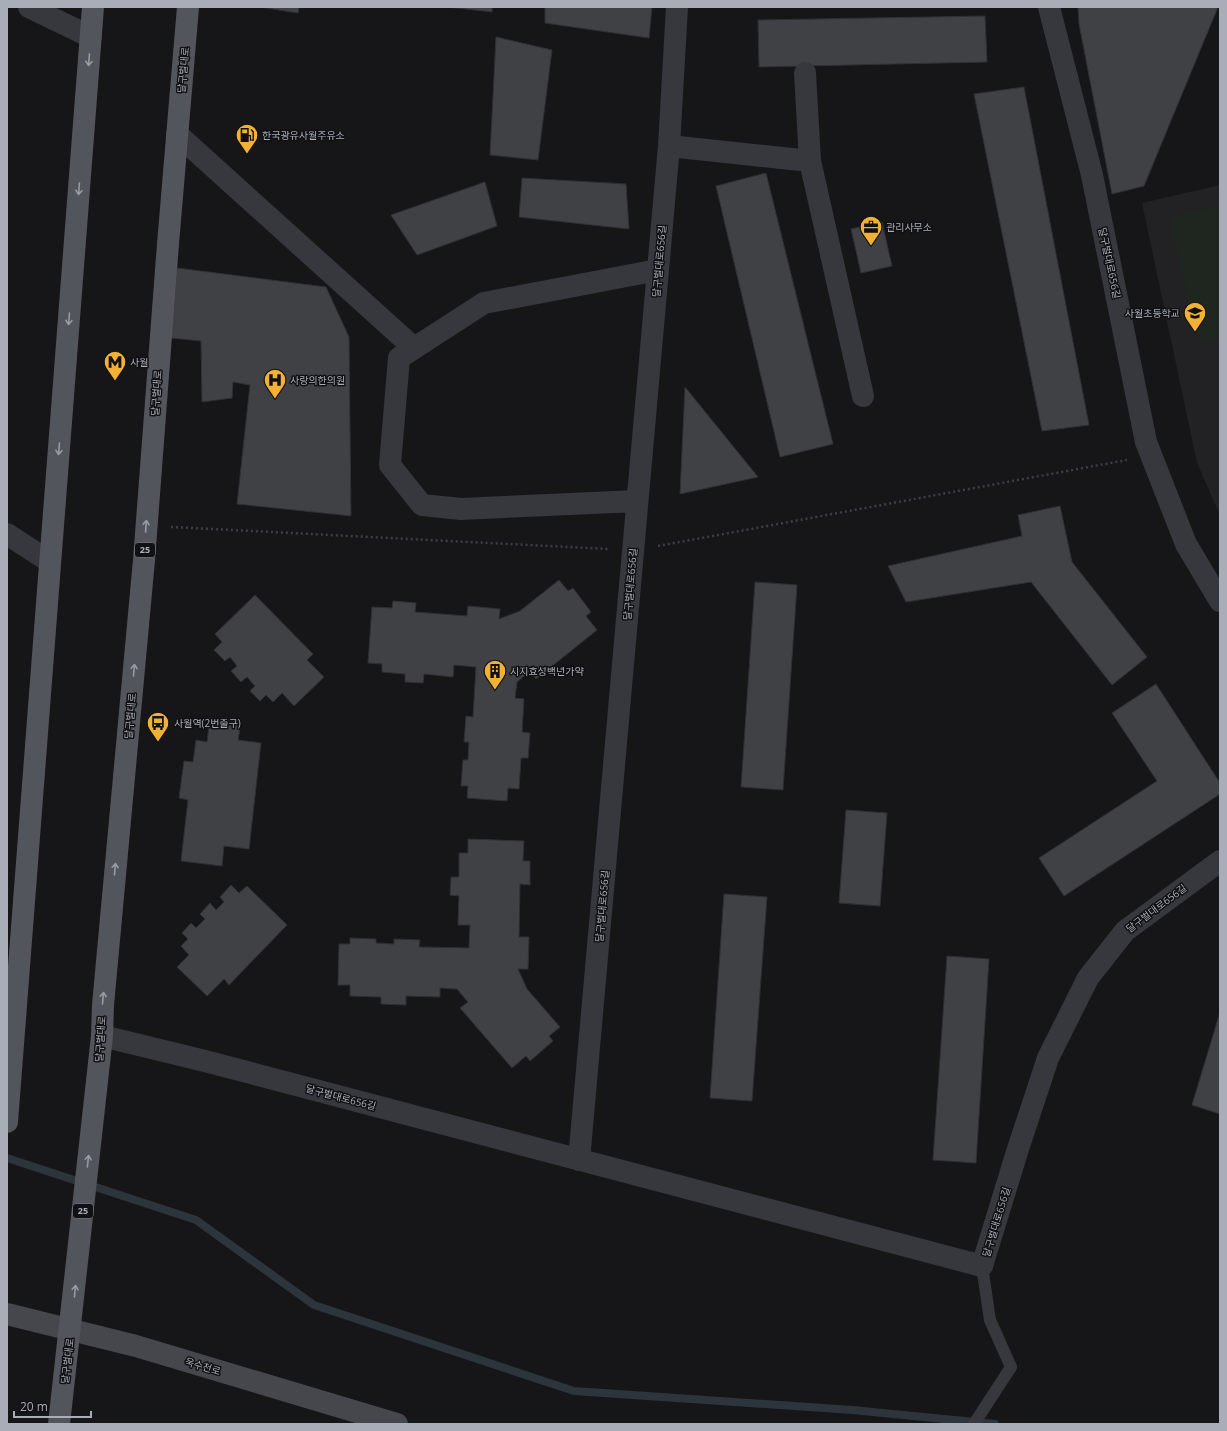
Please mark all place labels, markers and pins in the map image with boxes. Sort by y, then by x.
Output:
fuel station icon: 한국광유사월주유소 [234,122,260,155]
place label: 한국광유사월주유소 [262,128,345,142]
office icon: 관리사무소 [858,214,884,247]
place label: 관리사무소 [886,220,932,234]
school or university icon: 사월초등학교 [1182,300,1208,333]
place label: 사월초등학교 [1125,306,1180,320]
metro station icon: 사월 [102,349,128,382]
place label: 사월 [130,355,148,369]
hospital icon: 사랑의한의원 [262,367,288,400]
place label: 사랑의한의원 [290,373,345,387]
building icon: 시지효성백년가약 [482,658,508,691]
place label: 시지효성백년가약 [510,664,584,678]
bus stop icon: 사월역(2번출구) [145,710,171,743]
place label: 사월역(2번출구) [174,716,241,730]

